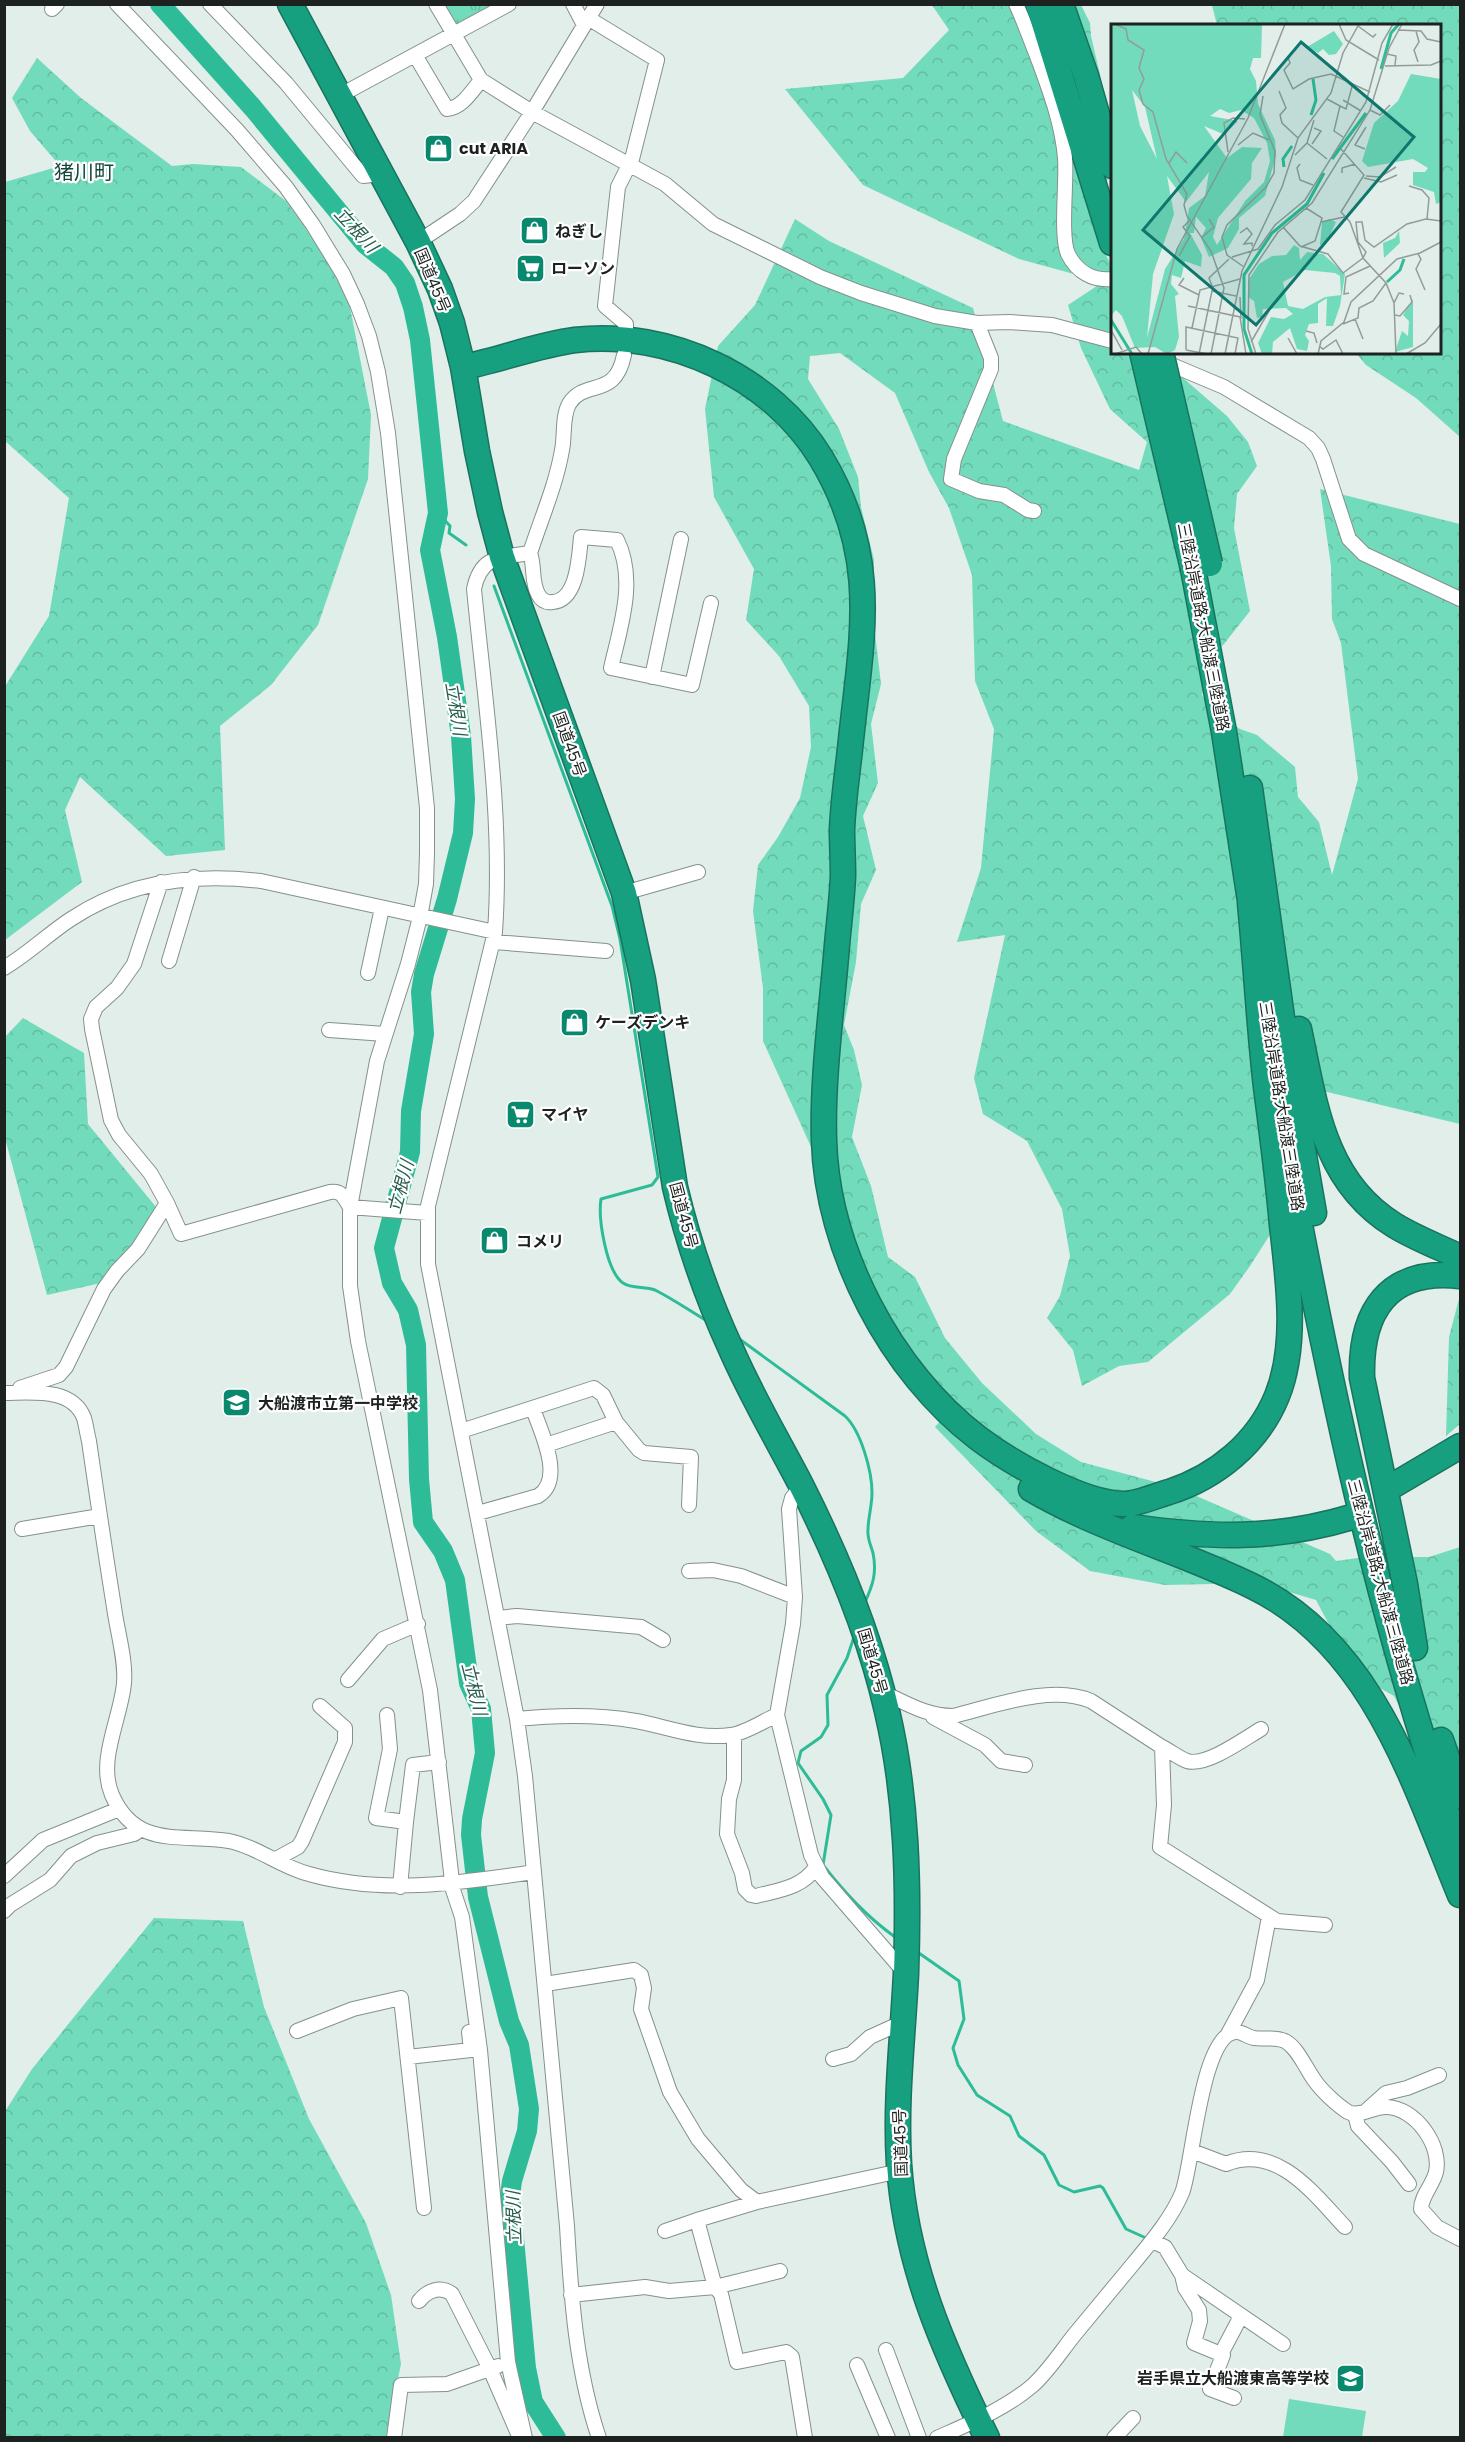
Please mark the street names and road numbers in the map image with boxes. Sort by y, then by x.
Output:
street label: 国道45号 [409,244,456,316]
street label: 三陸沿岸道路;大船渡三陸道路 [1172,521,1235,733]
street label: 国道45号 [547,708,592,780]
street label: 三陸沿岸道路;大船渡三陸道路 [1254,999,1309,1213]
street label: 国道45号 [664,1179,703,1251]
street label: 三陸沿岸道路;大船渡三陸道路 [1342,1477,1419,1688]
street label: 国道45号 [852,1625,893,1697]
street label: 国道45号 [888,2109,913,2177]

